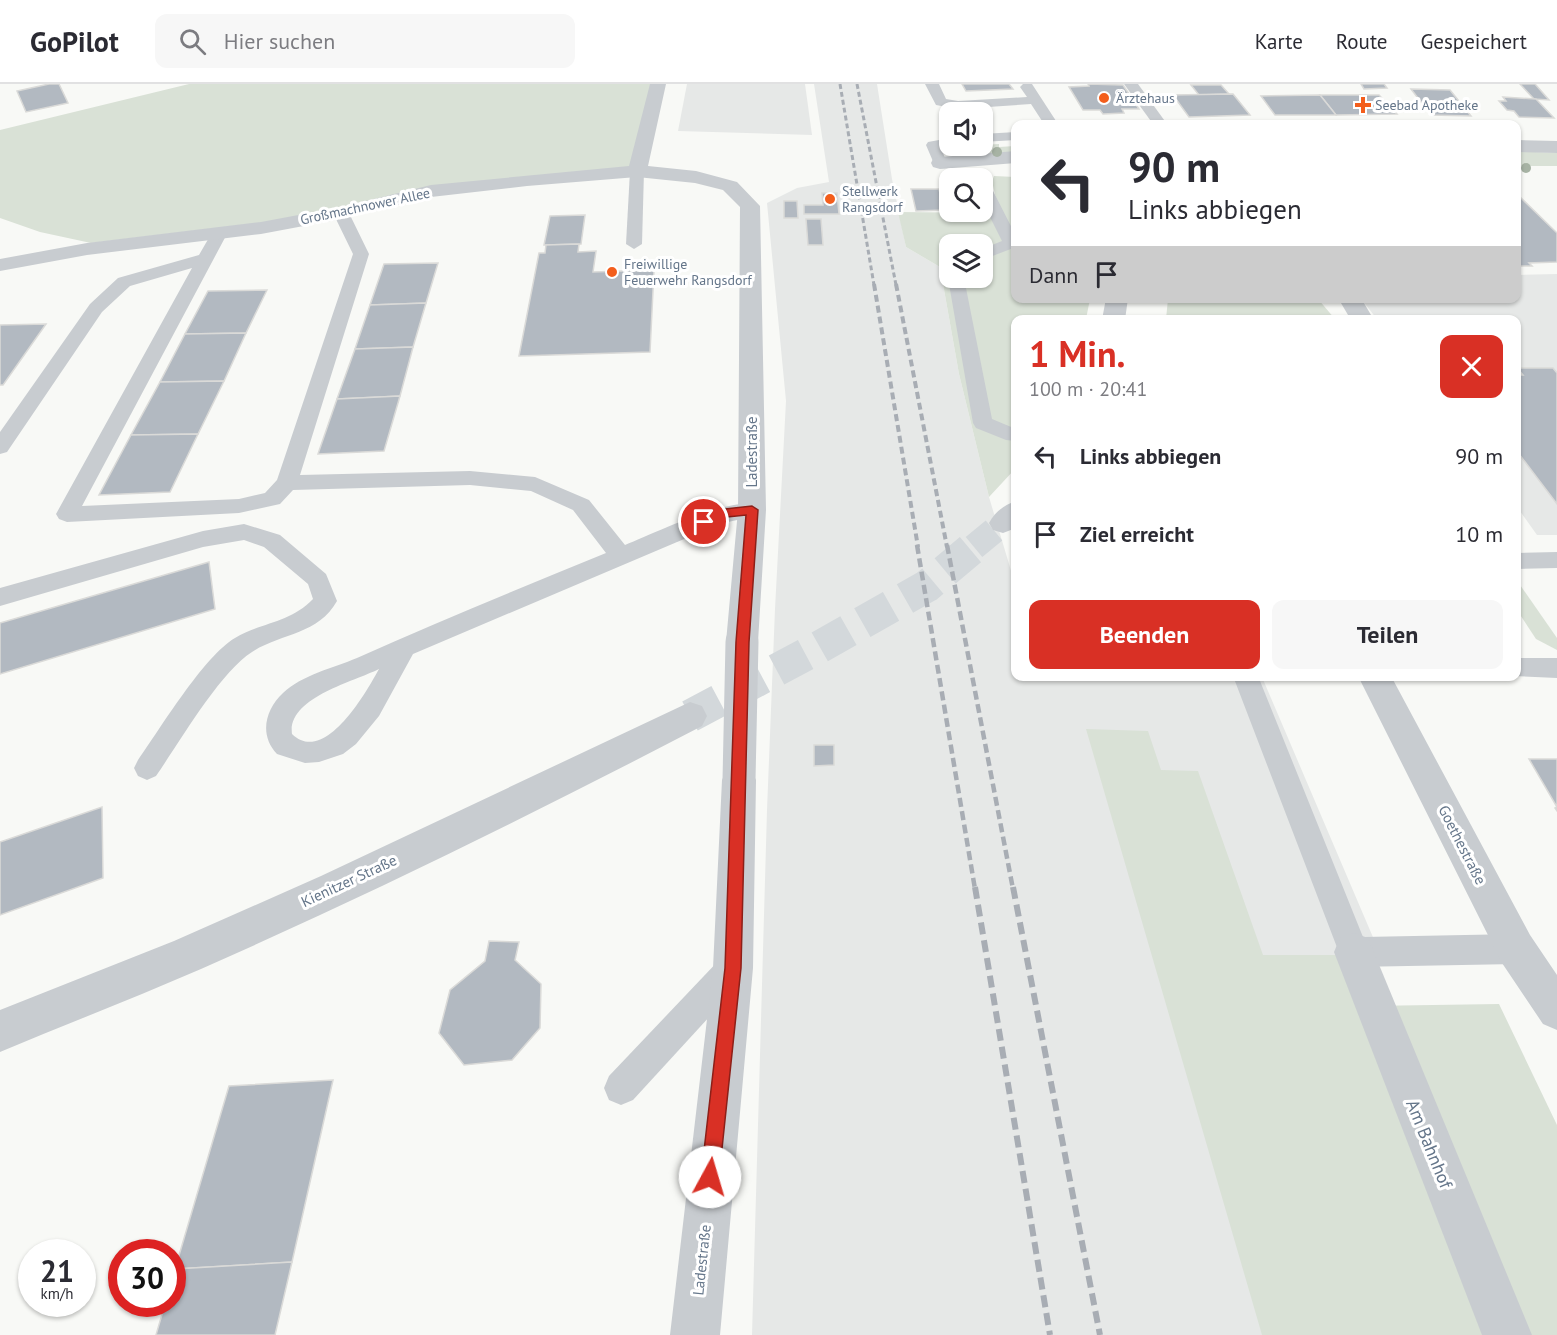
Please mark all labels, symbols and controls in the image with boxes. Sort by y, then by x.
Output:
search box [155,14,575,68]
text: GoPilot [30,23,119,60]
icon: search [176,25,209,58]
text: Hier suchen [224,27,335,55]
text: Karte [1255,28,1303,55]
text: Route [1336,28,1387,55]
text: Gespeichert [1420,28,1527,55]
place label: Ärztehaus [1116,89,1175,107]
marker: Ärztehaus [1097,91,1111,105]
place label: Seebad Apotheke [1375,96,1478,114]
marker: Seebad Apotheke [1356,98,1370,112]
map controls [939,102,993,288]
button: sound [939,102,993,156]
text: 90 m [1128,139,1220,194]
icon: left [1029,144,1107,222]
button: search [939,168,993,222]
place label: Stellwerk Rangsdorf [842,182,903,216]
street label: Großmachnower Allee [298,183,432,229]
marker: Stellwerk Rangsdorf [823,192,837,206]
text: Links abbiegen [1128,192,1302,226]
button: layers [939,234,993,288]
place label: Freiwillige Feuerwehr Rangsdorf [624,255,752,289]
icon: arrive [1090,258,1123,291]
text: Dann [1029,261,1078,289]
marker: Freiwillige Feuerwehr Rangsdorf [605,265,619,279]
text: 1 Min. [1029,330,1125,377]
button: close [1440,335,1503,398]
text: 100 m · 20:41 [1029,376,1147,402]
street label: Ladestraße [742,416,761,488]
icon: left [1029,440,1062,473]
text: Links abbiegen [1080,442,1221,470]
text: 90 m [1455,442,1503,470]
pin [678,496,729,547]
icon: arrive [687,505,720,538]
icon: arrive [1029,518,1062,551]
text: Ziel erreicht [1080,520,1194,548]
text: 10 m [1455,520,1503,548]
button: Beenden [1029,600,1260,669]
button: Teilen [1272,600,1503,669]
street label: Goethestraße [1434,802,1490,887]
street label: Kienitzer Straße [298,850,400,911]
street label: Am Bahnhof [1401,1096,1458,1193]
position arrow [678,1145,742,1209]
street label: Ladestraße [688,1224,715,1296]
speed limit sign: 30 [108,1239,186,1317]
text: 21 [40,1251,74,1290]
text: km/h [41,1284,73,1303]

